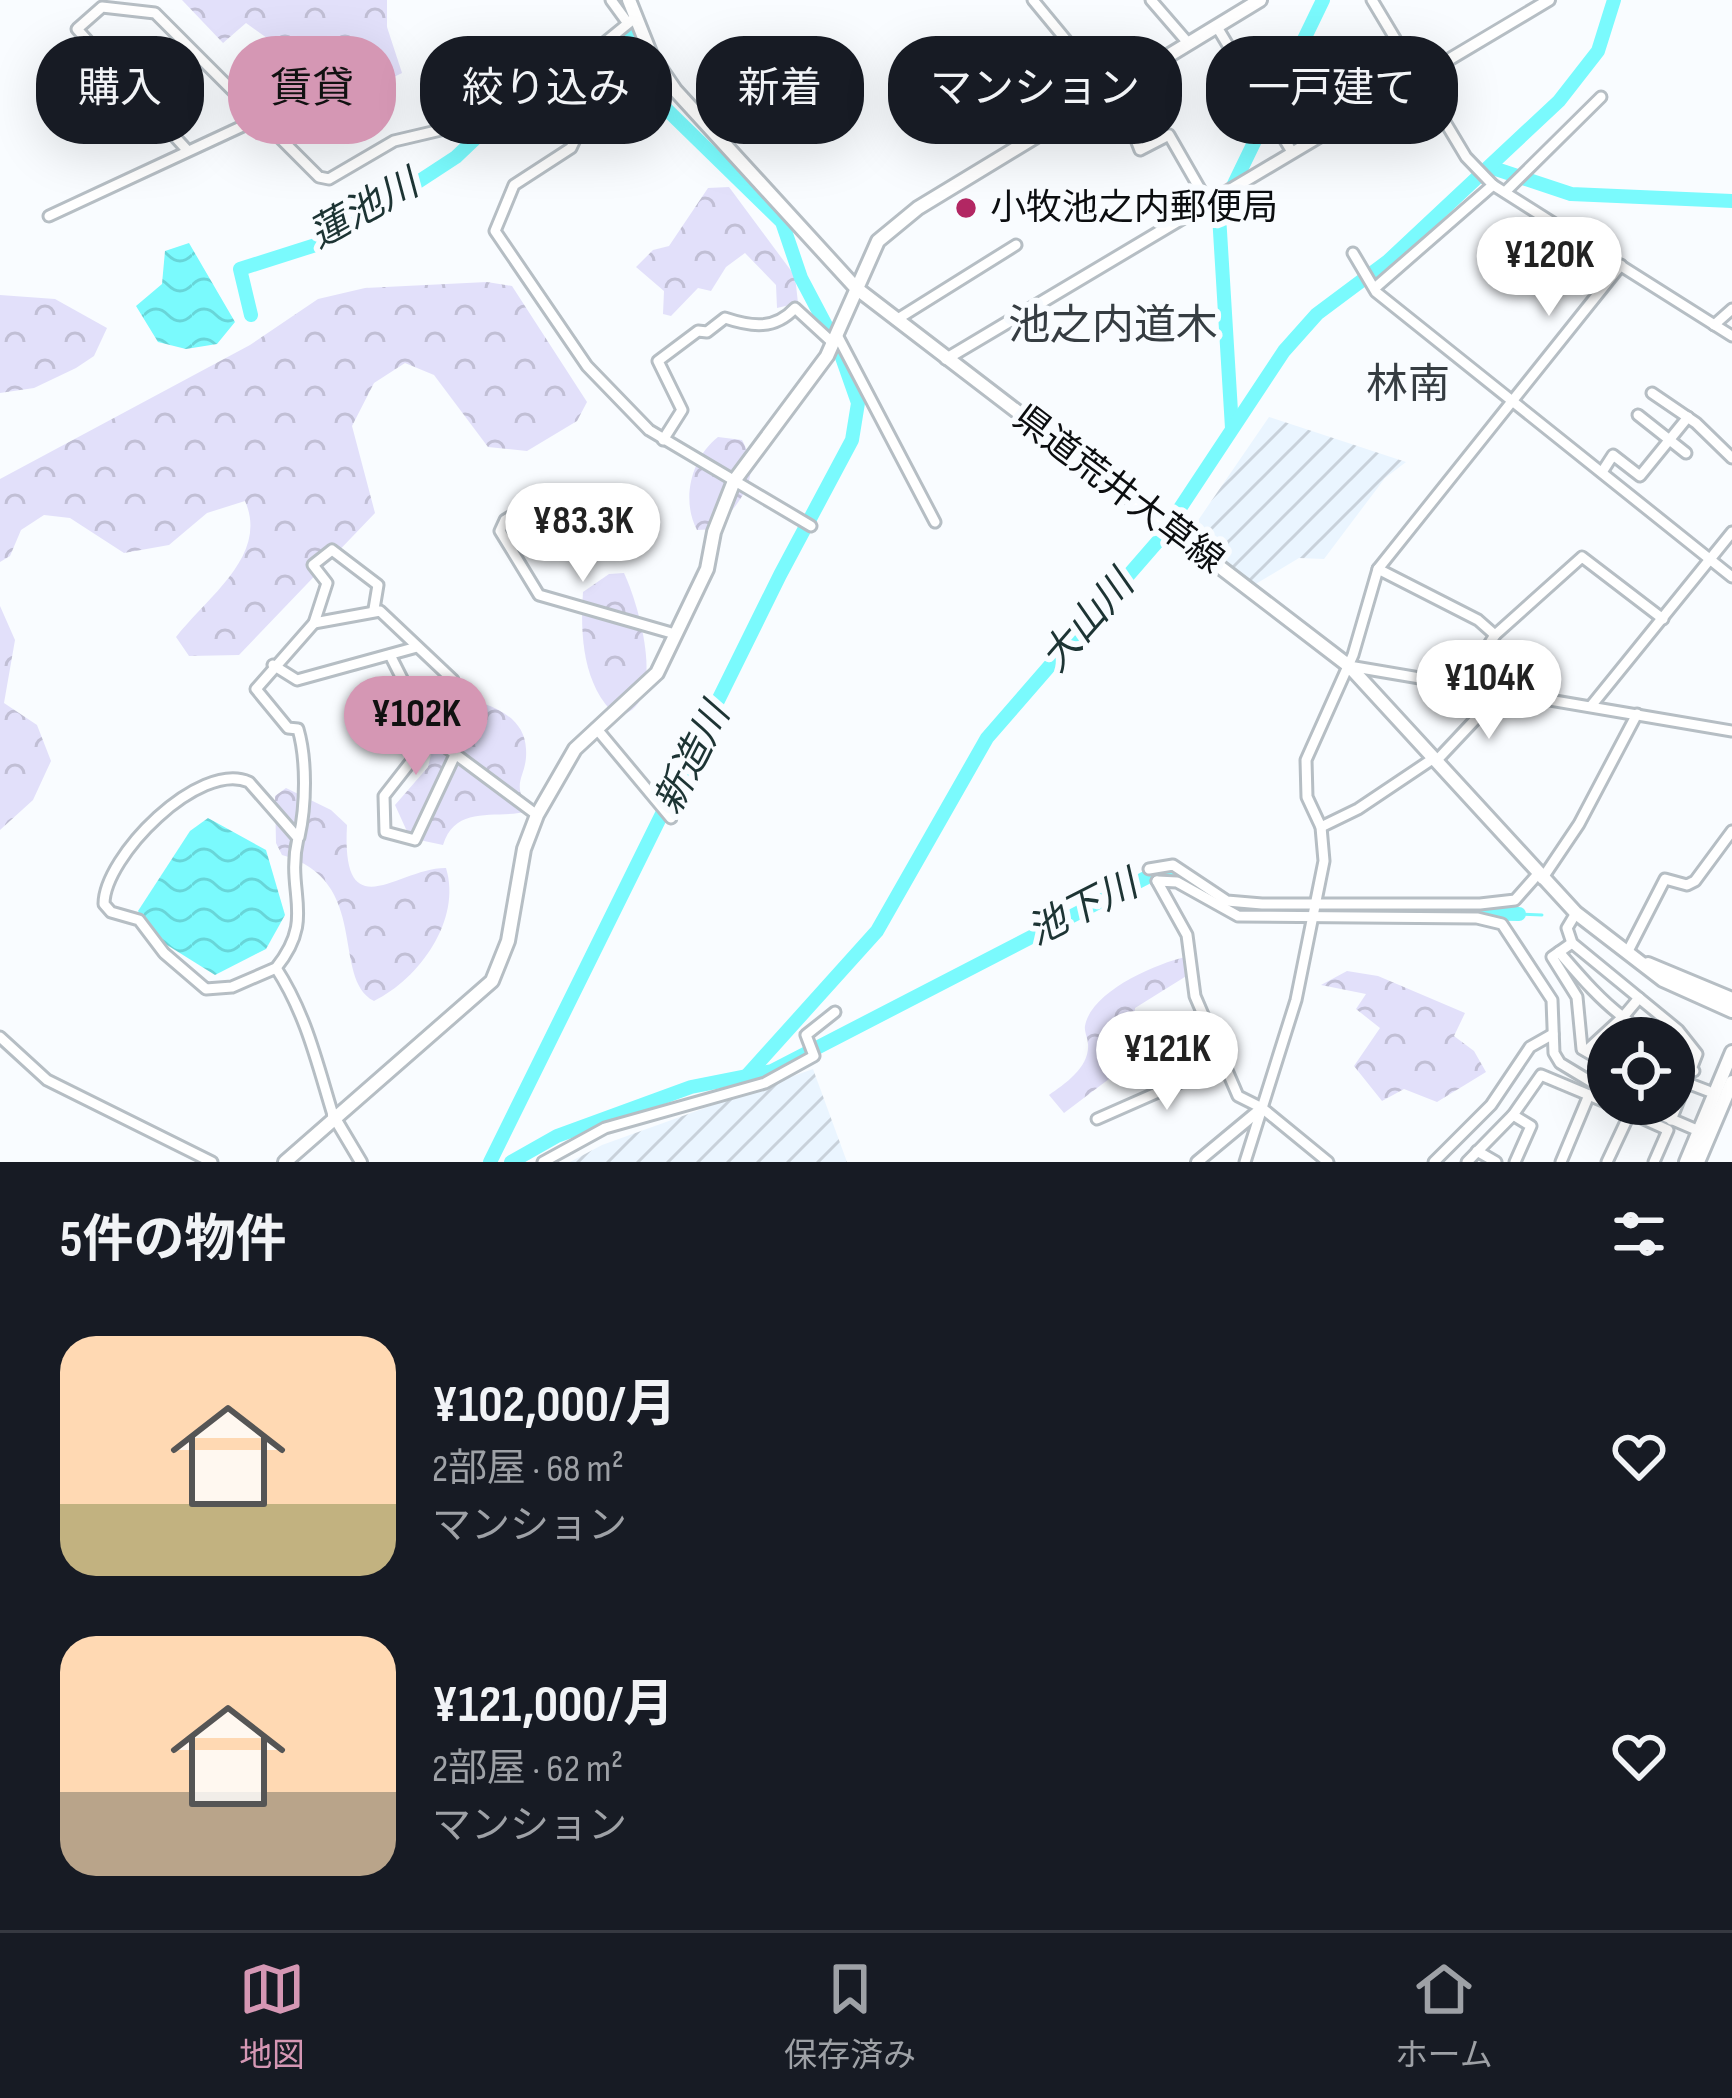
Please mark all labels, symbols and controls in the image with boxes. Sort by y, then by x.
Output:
chip: 購入 [36,36,204,144]
chip: 賃貸 [228,36,396,144]
chip: 絞り込み [420,36,672,144]
chip: 新着 [696,36,864,144]
chip: マンション [888,36,1182,144]
chip: 一戸建て [1206,36,1458,144]
water label: 蓮池川 [301,159,430,259]
place label: 小牧池之内郵便局 [990,187,1278,230]
marker: 小牧池之内郵便局 [953,195,979,221]
pin: ¥120K [1465,217,1633,319]
text: ¥120K [1504,232,1594,279]
district label: 池之内道木 [1008,301,1218,352]
district label: 林南 [1366,360,1450,411]
street label: 県道荒井大草線 [1004,397,1232,583]
pin: ¥83.3K [485,483,681,585]
text: ¥83.3K [532,498,634,545]
water label: 大山川 [1032,559,1147,682]
pin: ¥104K [1405,640,1573,742]
text: ¥104K [1443,655,1535,702]
pin: ¥102K [332,676,500,778]
text: ¥102K [371,691,461,738]
water label: 新造川 [645,693,742,822]
water label: 池下川 [1020,860,1149,957]
pin: ¥121K [1083,1011,1251,1113]
map controls [1587,1017,1695,1125]
button: locate [1587,1017,1695,1125]
text: ¥121K [1123,1026,1211,1073]
icon: filters [1606,1201,1672,1267]
text: 5件の物件 [60,1210,286,1271]
text: ¥102,000/月 [432,1375,677,1436]
icon: home [156,1384,300,1528]
icon: heart [1606,1423,1672,1489]
text: 2部屋 · 68 m² [432,1446,624,1493]
text: マンション [432,1503,627,1550]
text: ¥121,000/月 [432,1675,674,1736]
icon: home [156,1684,300,1828]
icon: heart [1606,1723,1672,1789]
text: 2部屋 · 62 m² [432,1746,623,1793]
text: マンション [432,1803,627,1850]
tab: 地図 [239,1956,305,2076]
tab: 保存済み [784,1956,916,2076]
tab: ホーム [1395,1956,1493,2076]

